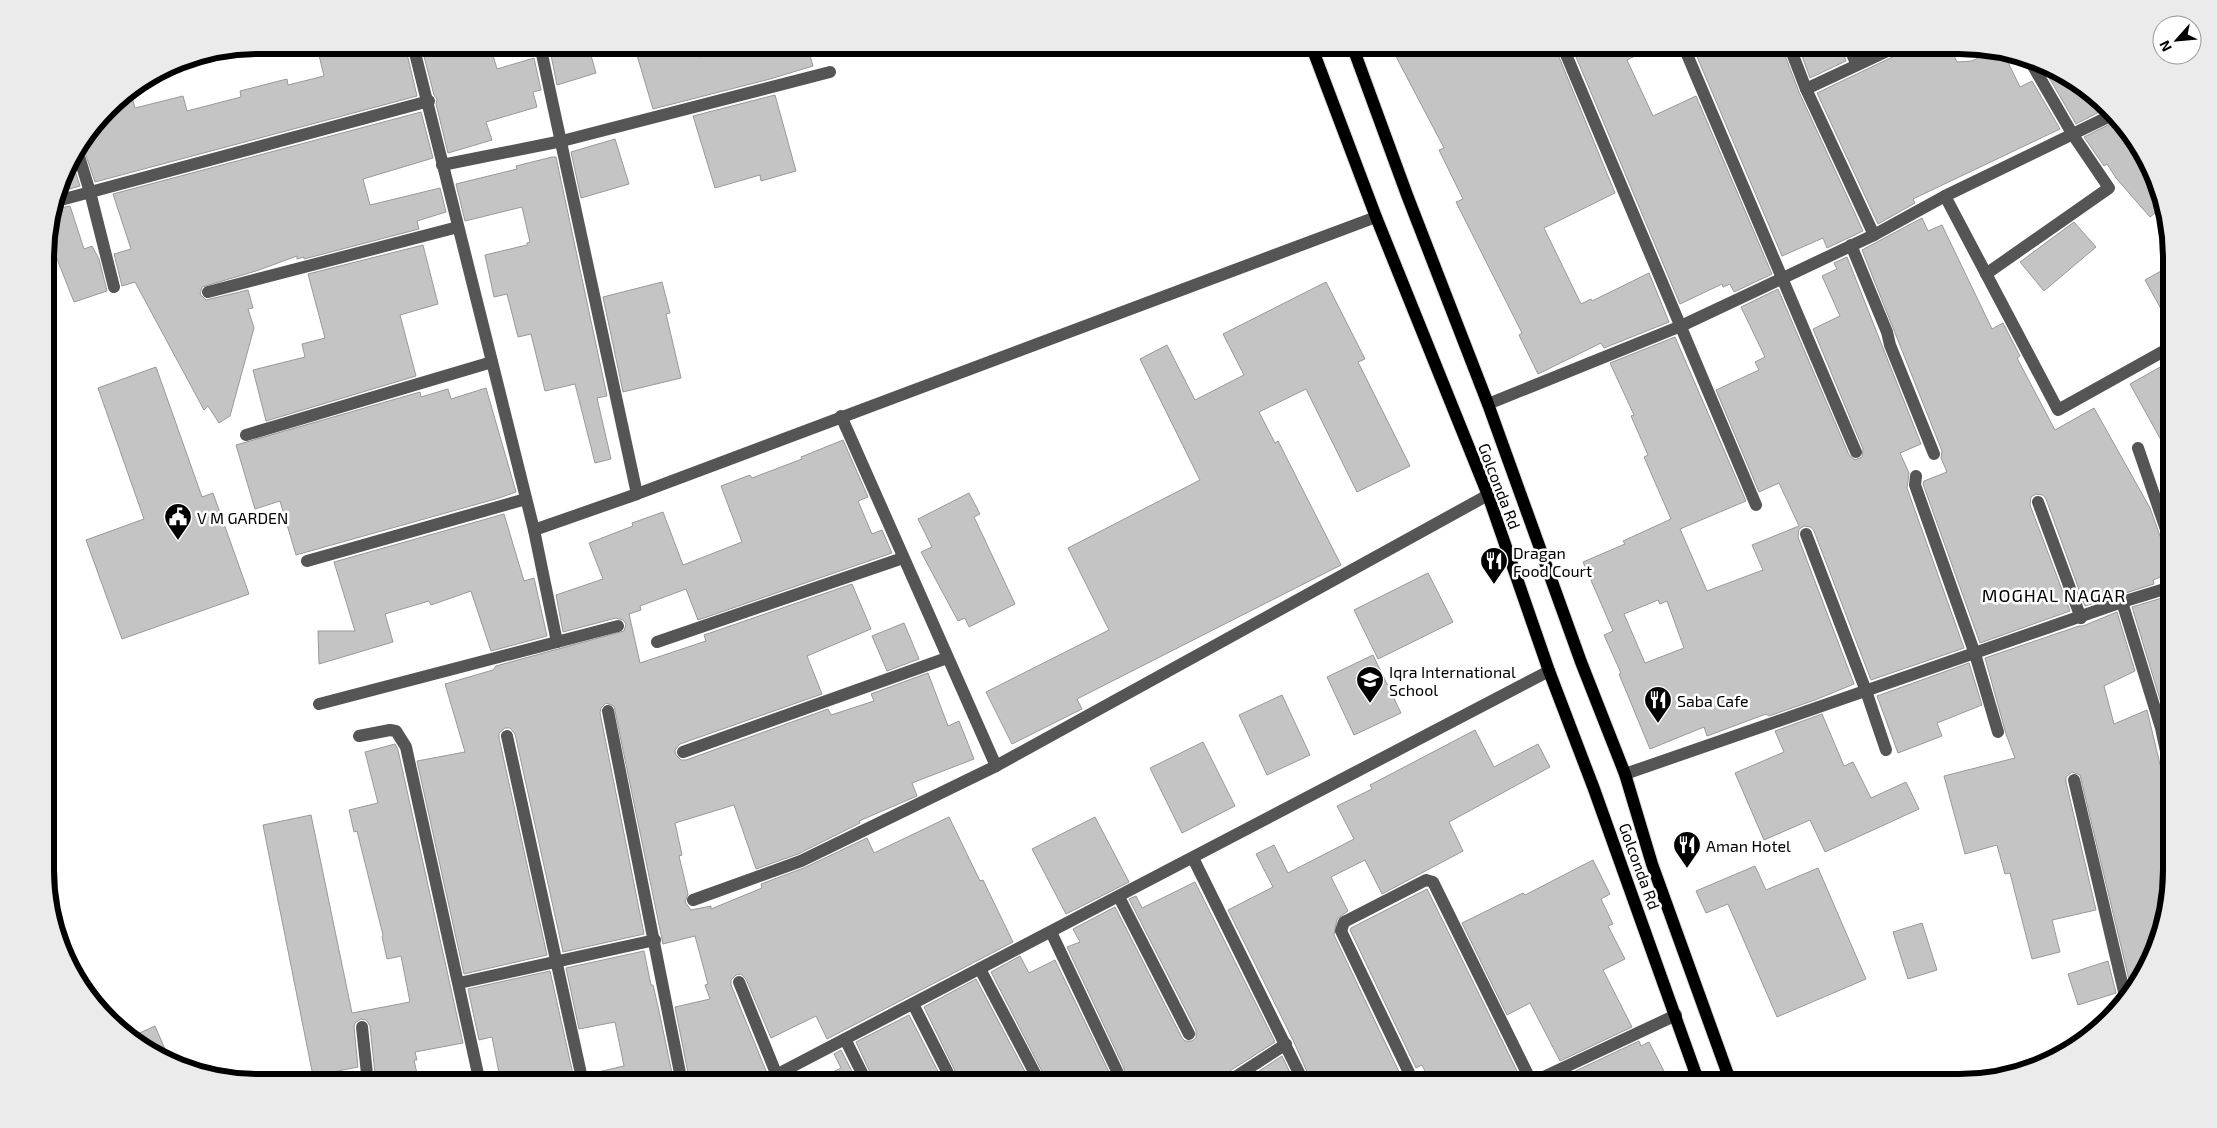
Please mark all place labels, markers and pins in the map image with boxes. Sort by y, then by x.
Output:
public building icon: V M GARDEN [163,502,193,541]
place label: V M GARDEN [197,508,288,527]
place label: Dragan Food Court [1513,543,1592,580]
restaurant icon: Dragan Food Court [1479,546,1509,585]
place label: Iqra International School [1389,662,1516,699]
school or university icon: Iqra International School [1355,665,1385,704]
restaurant icon: Saba Cafe [1643,685,1673,724]
place label: Saba Cafe [1677,691,1749,710]
restaurant icon: Aman Hotel [1672,830,1702,869]
place label: Aman Hotel [1706,836,1791,855]

